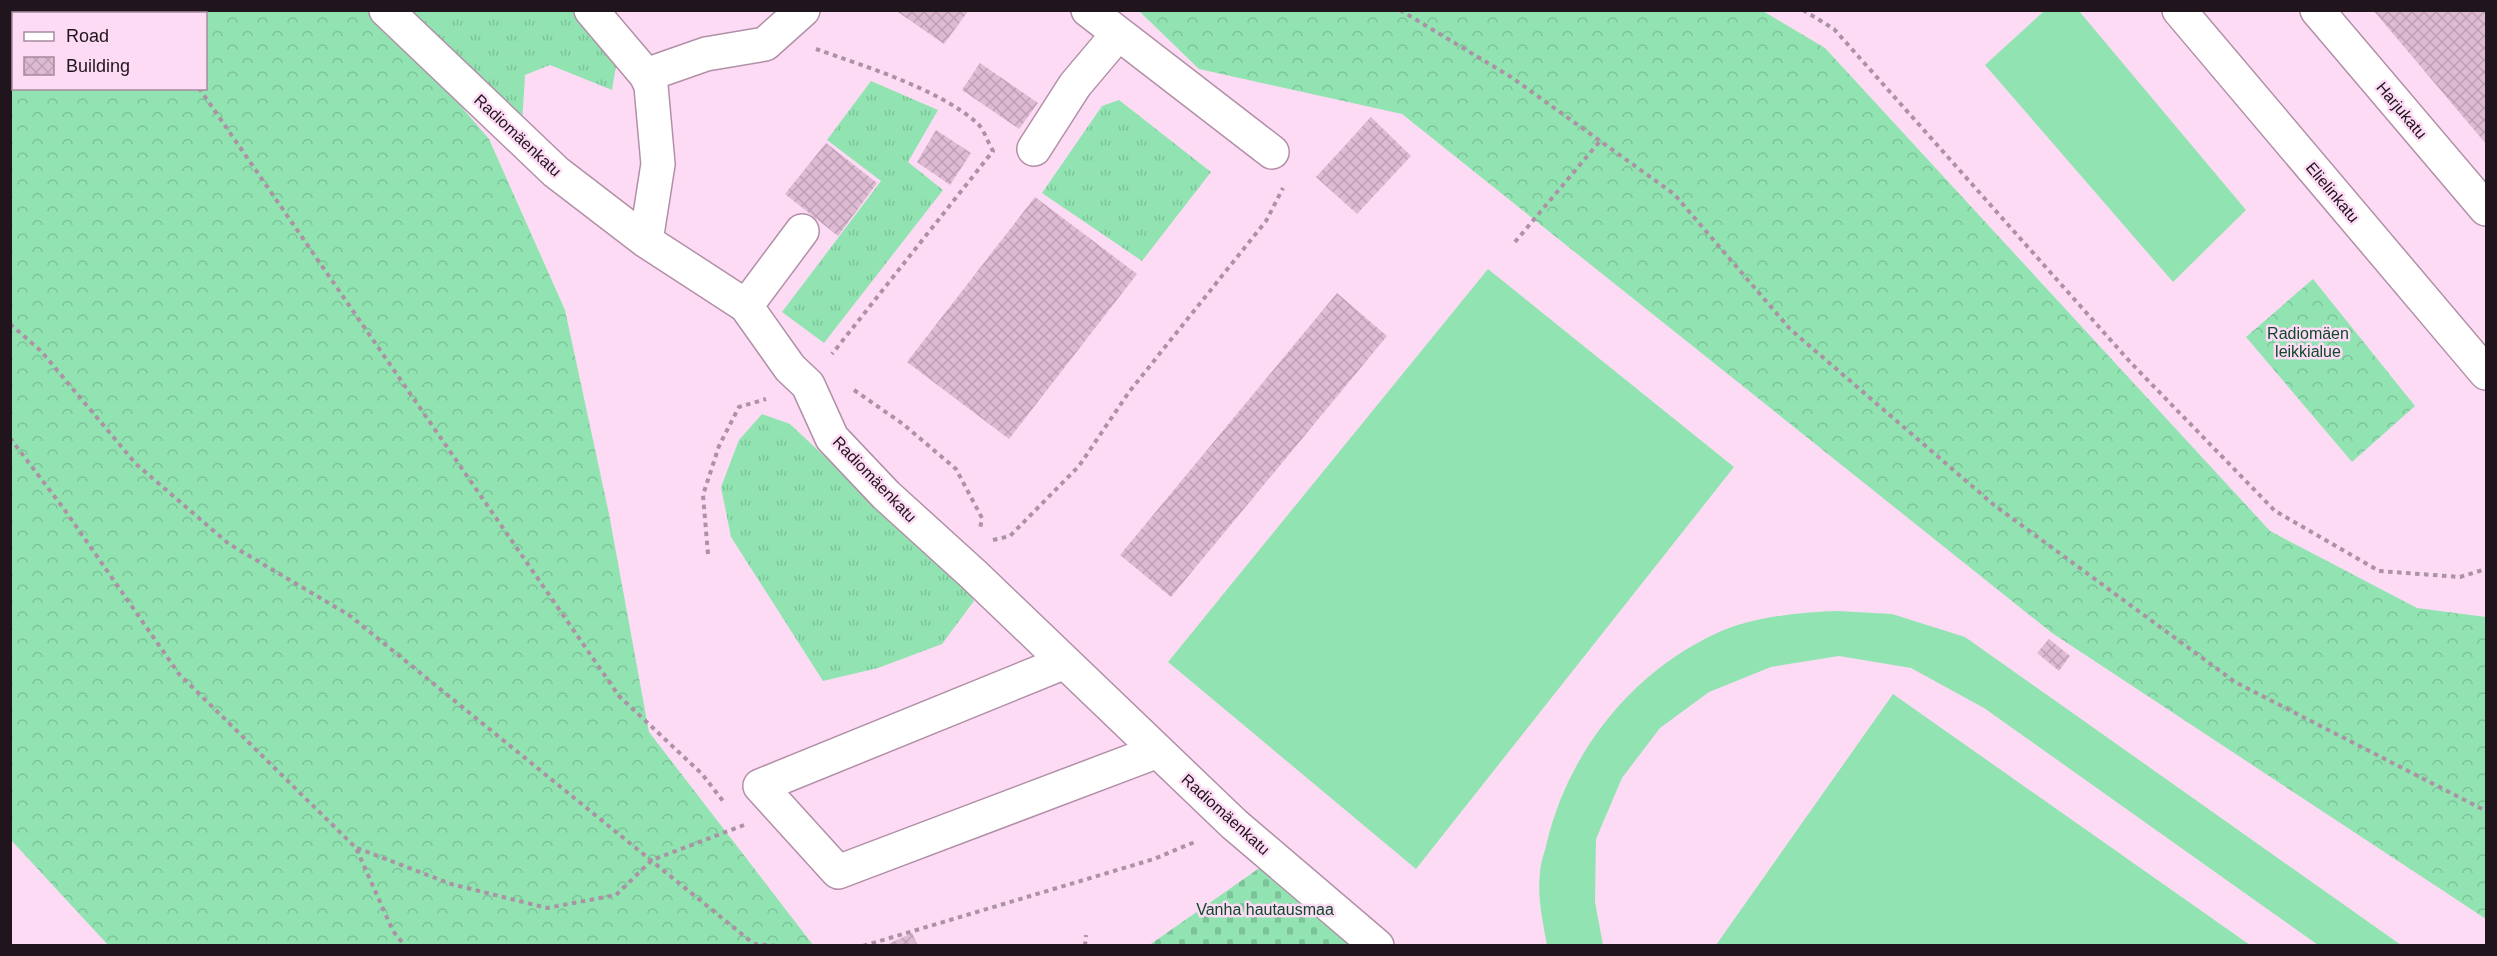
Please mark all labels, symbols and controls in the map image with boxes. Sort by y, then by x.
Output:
legend [12,12,207,90]
text: Road [66,26,109,46]
text: Building [66,56,130,76]
street label: Harjukatu [2373,79,2430,142]
street label: Radiomäenkatu [471,91,564,180]
street label: Elielinkatu [2303,159,2363,226]
park label: Radiomäen leikkialue [2267,325,2349,360]
street label: Radiomäenkatu [830,433,920,526]
street label: Radiomäenkatu [1178,771,1273,858]
park label: Vanha hautausmaa [1196,901,1334,918]

